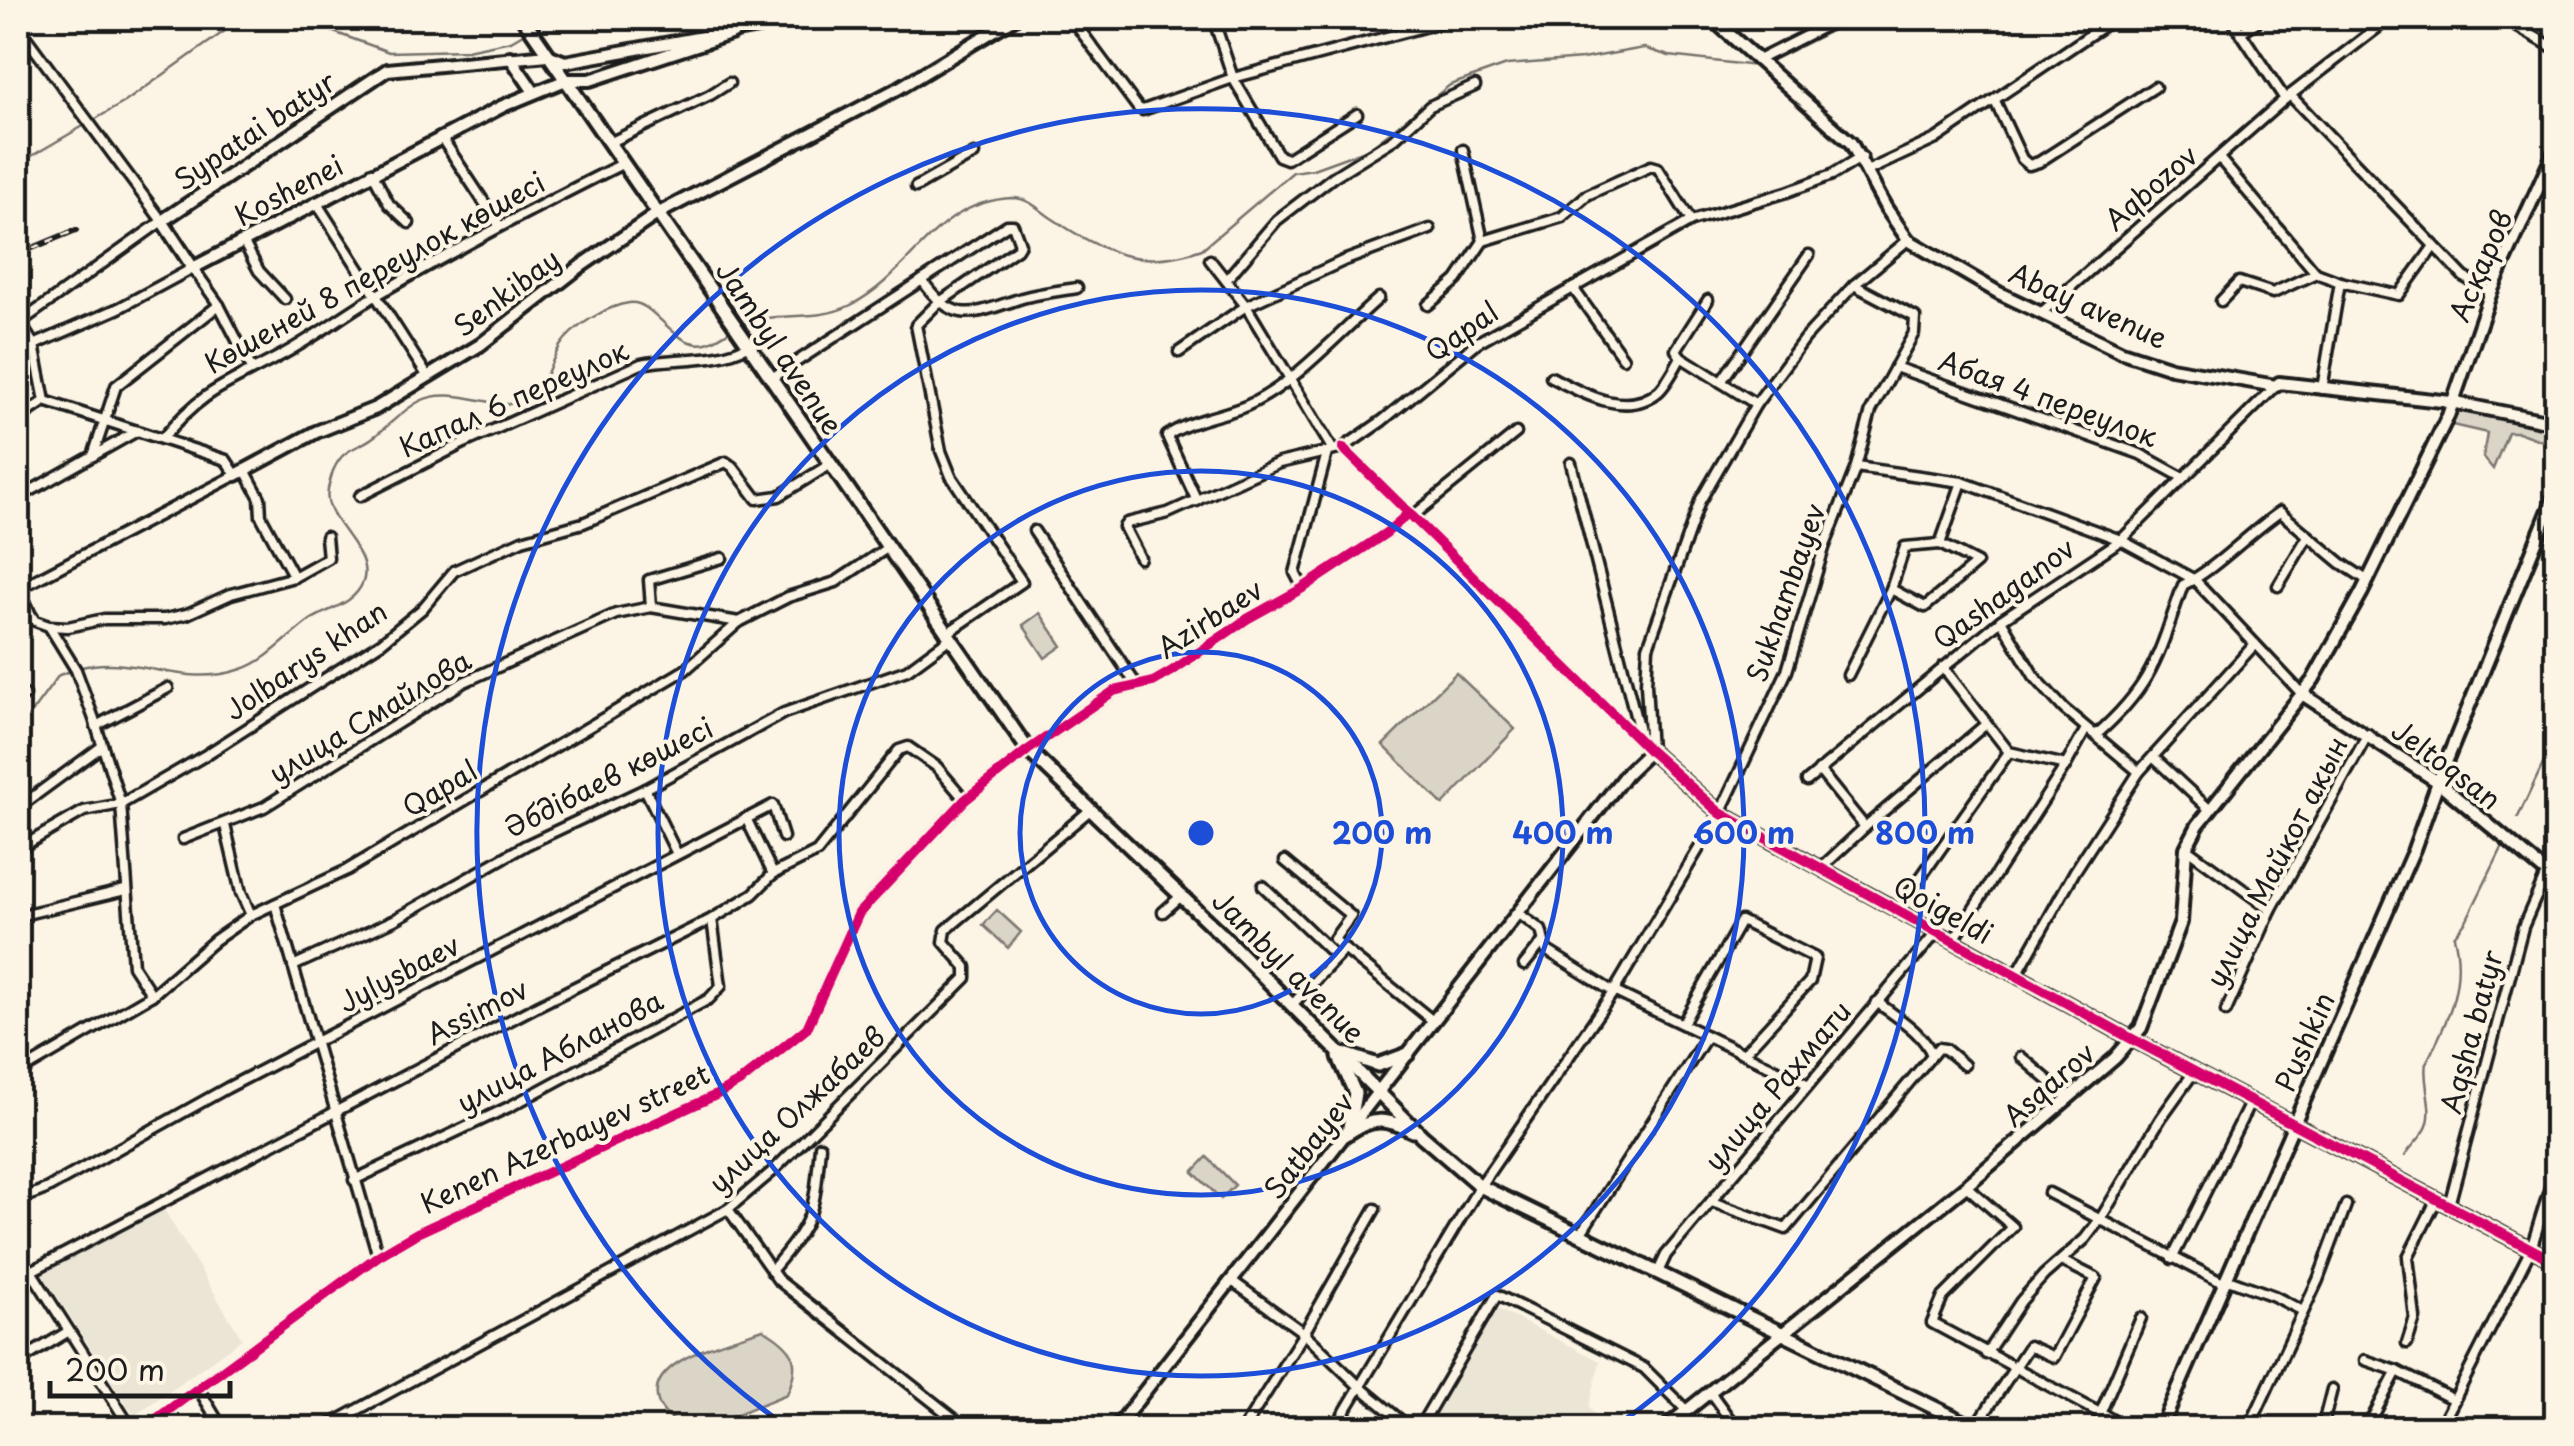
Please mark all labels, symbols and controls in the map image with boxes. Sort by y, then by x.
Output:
street label: Sypatai batyr [164,60,344,200]
street label: Aqbozov [2094,134,2206,240]
street label: Koshenei [226,143,350,236]
street label: Көшеней 8 переулок көшесі [196,160,552,384]
street label: Асқаров [2437,203,2522,328]
street label: Senkibay [443,237,569,346]
street label: Abay avenue [2003,251,2175,359]
street label: Jambyl avenue [706,252,854,443]
street label: Qapal [1415,290,1507,372]
street label: Капал 6 переулок [392,328,635,467]
street label: Абая 4 переулок [1933,338,2164,457]
street label: Sukhambayev [1734,497,1835,688]
street label: Qashaganov [1923,527,2083,659]
street label: Azirbaev [1148,567,1271,668]
street label: Jolbarys khan [215,589,395,730]
street label: улица Смайлова [260,638,479,793]
street label: Әбдібаев көшесі [496,705,720,848]
street label: Jeltoqsan [2383,708,2511,819]
street label: улица Майкот акын [2194,728,2358,994]
street label: Qapal [393,748,485,827]
text: 200 m [1332,809,1432,854]
text: 400 m [1512,809,1614,854]
text: 600 m [1693,809,1795,854]
text: 800 m [1875,809,1975,854]
centre of rings [1183,815,1219,851]
street label: Qoigeldi [1886,864,2002,954]
street label: Jambyl avenue [1203,879,1376,1052]
street label: Jylysbaev [330,923,467,1023]
street label: Aqsha batyr [2428,945,2513,1118]
street label: Assimov [418,967,535,1055]
street label: улица Абланова [449,978,671,1123]
street label: Pushkin [2263,985,2345,1098]
street label: улица Рахмати [1693,990,1861,1180]
street label: улица Олжабаев [698,1015,894,1203]
street label: Asqarov [1993,1031,2104,1136]
street label: Kenen Azerbayev street [413,1052,716,1224]
street label: Satbayev [1252,1082,1363,1208]
scale bar [50,1336,230,1398]
text: 200 m [65,1346,165,1391]

